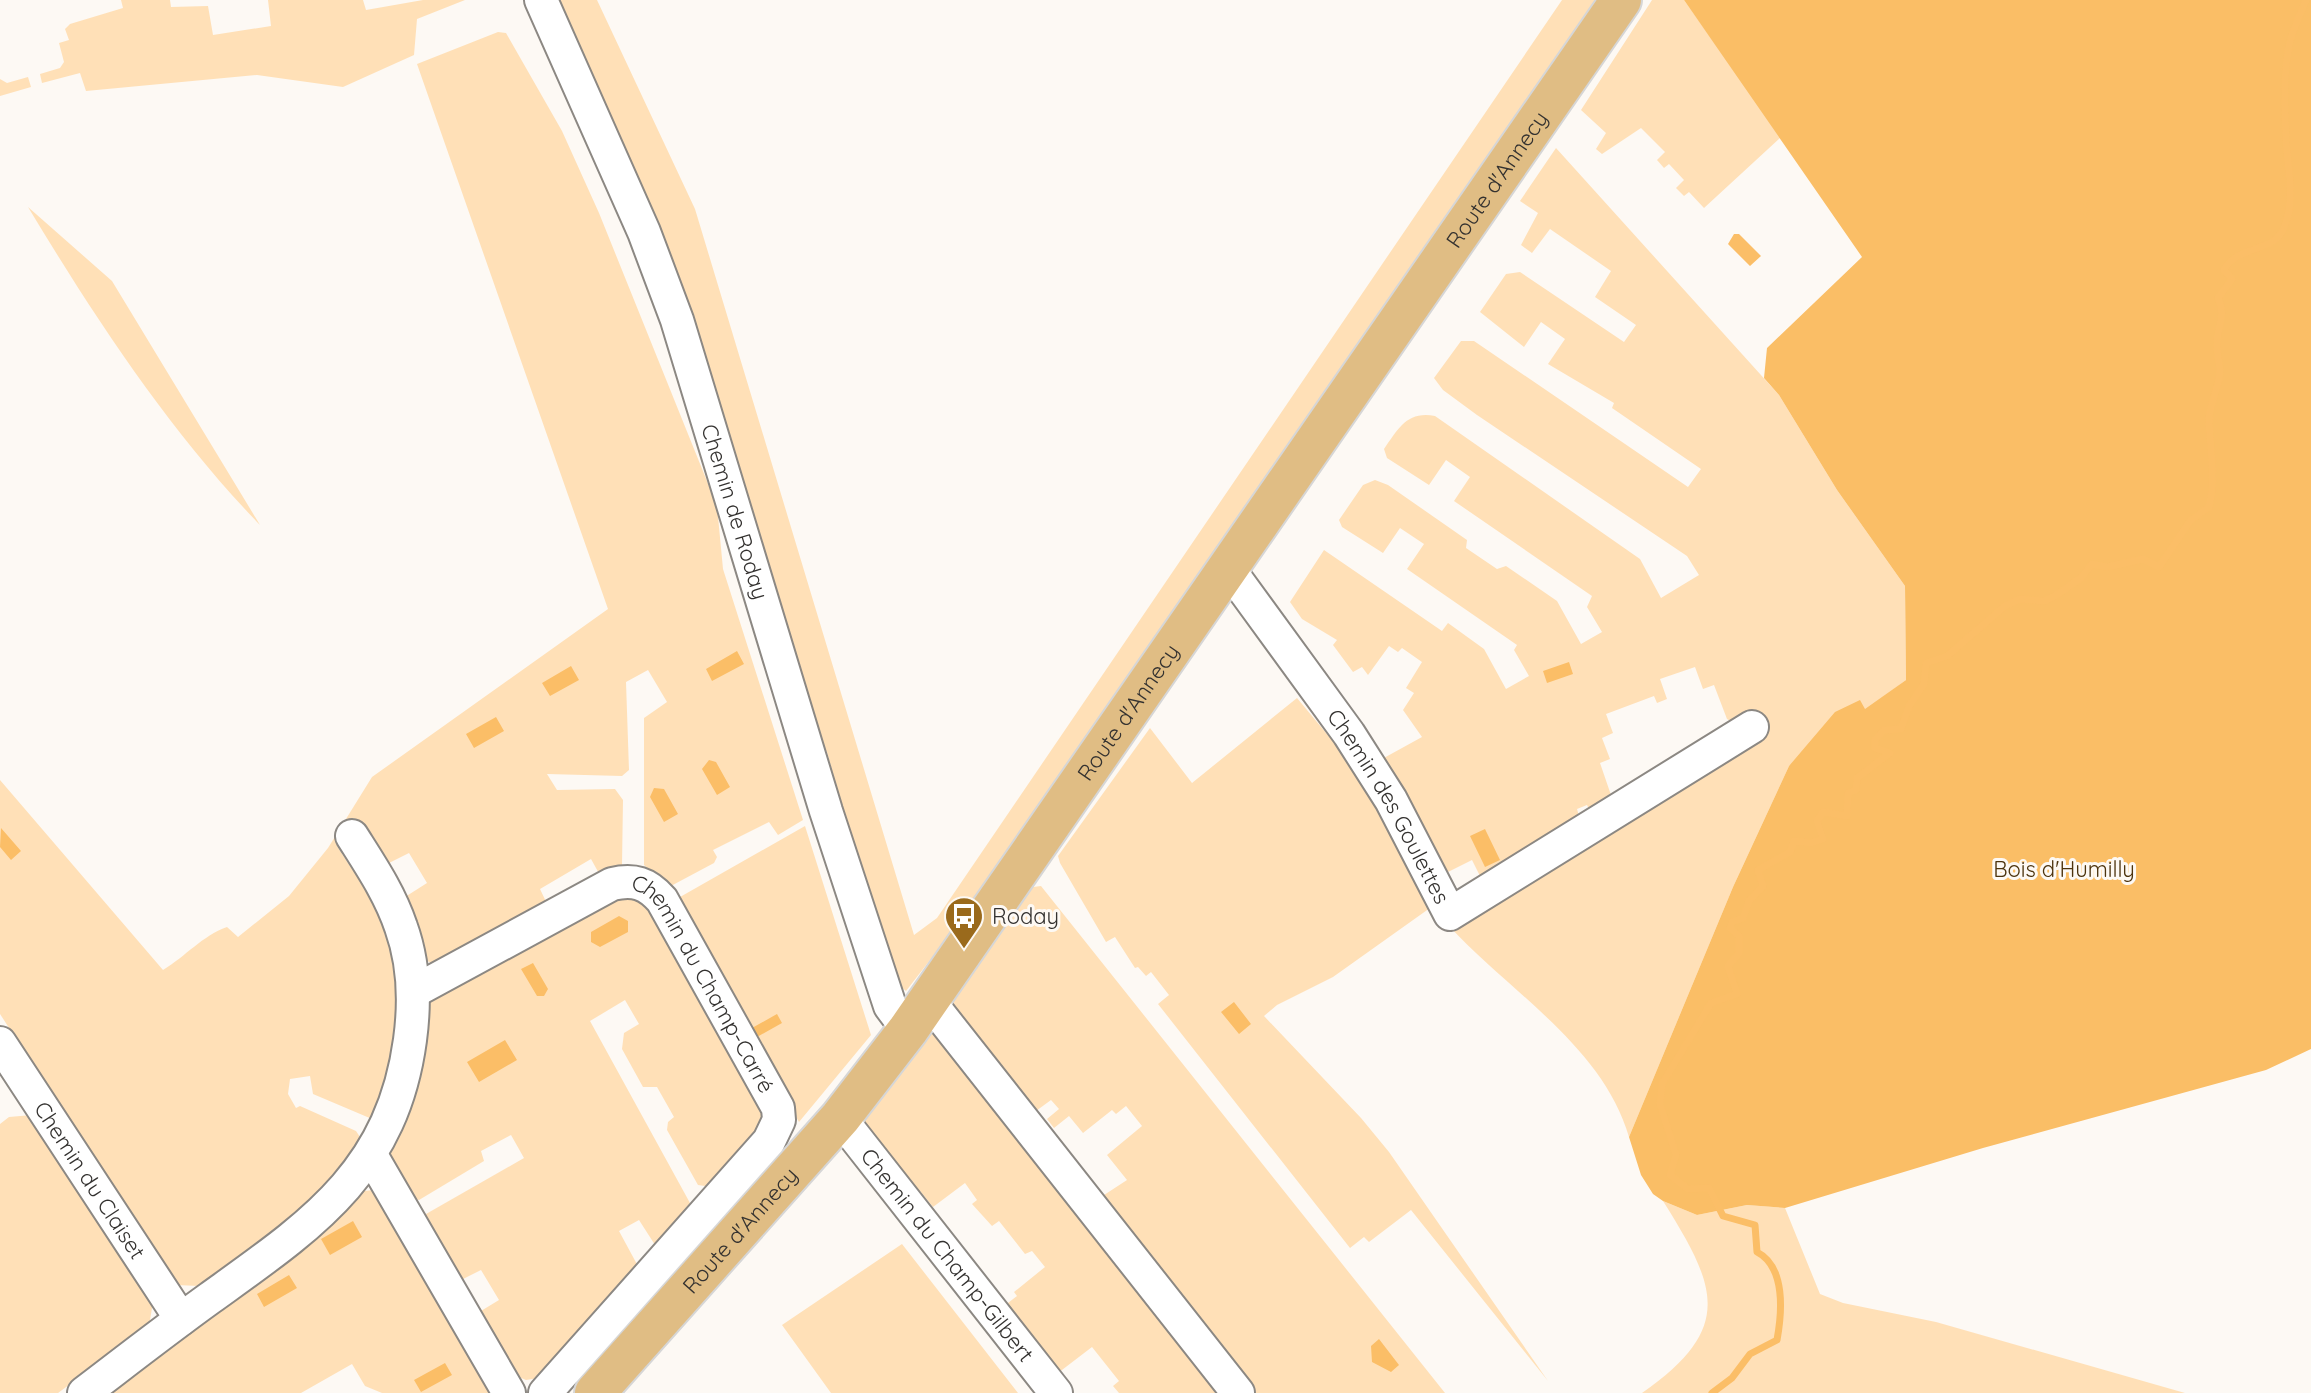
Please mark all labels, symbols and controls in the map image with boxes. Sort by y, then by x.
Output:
street label: Route d'Annecy [1440,106,1554,253]
street label: Chemin de Roday [695,421,775,603]
street label: Route d'Annecy [1071,639,1185,786]
street label: Chemin des Goulettes [1321,703,1456,908]
park label: Bois d'Humilly [1993,855,2135,883]
street label: Chemin du Champ-Carré [628,868,781,1098]
bus stop icon: Roday [943,895,985,950]
place label: Roday [992,902,1059,930]
street label: Chemin du Claiset [28,1096,152,1264]
street label: Chemin du Champ-Gilbert [855,1142,1040,1367]
street label: Route d'Annecy [676,1161,804,1299]

